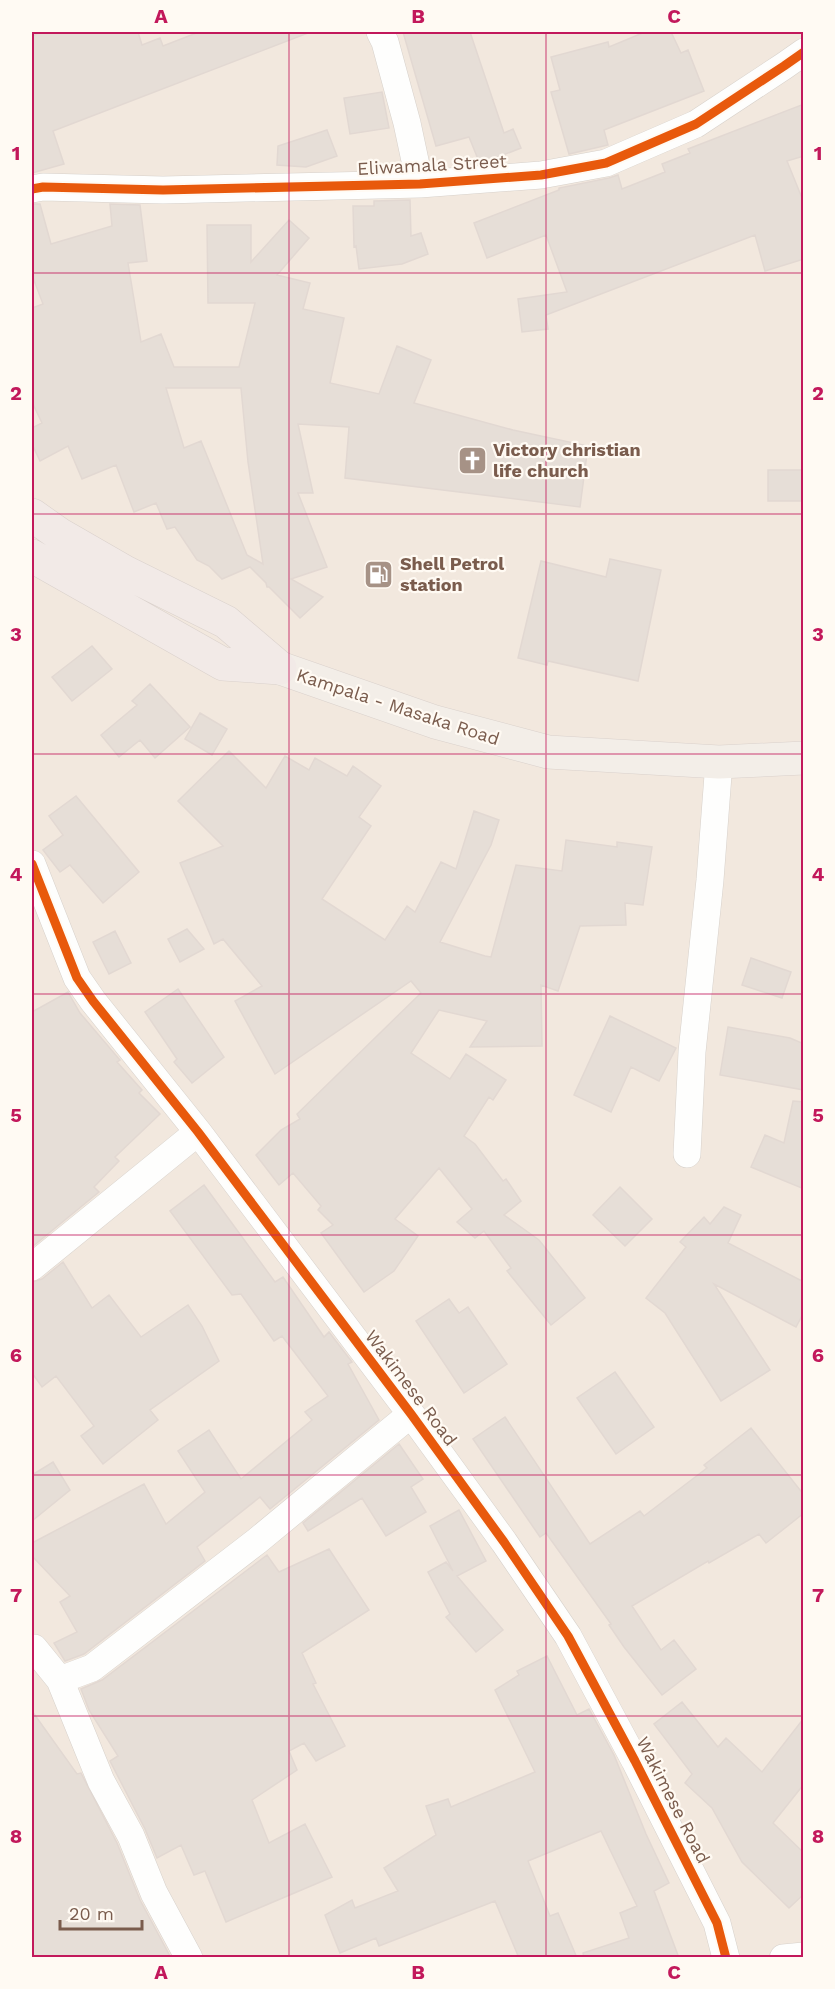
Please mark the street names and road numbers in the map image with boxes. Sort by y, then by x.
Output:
street label: Eliwamala Street [357,150,508,179]
street label: Kampala - Masaka Road [294,664,502,749]
street label: Wakimese Road [361,1326,462,1450]
street label: Wakimese Road [632,1733,714,1867]

